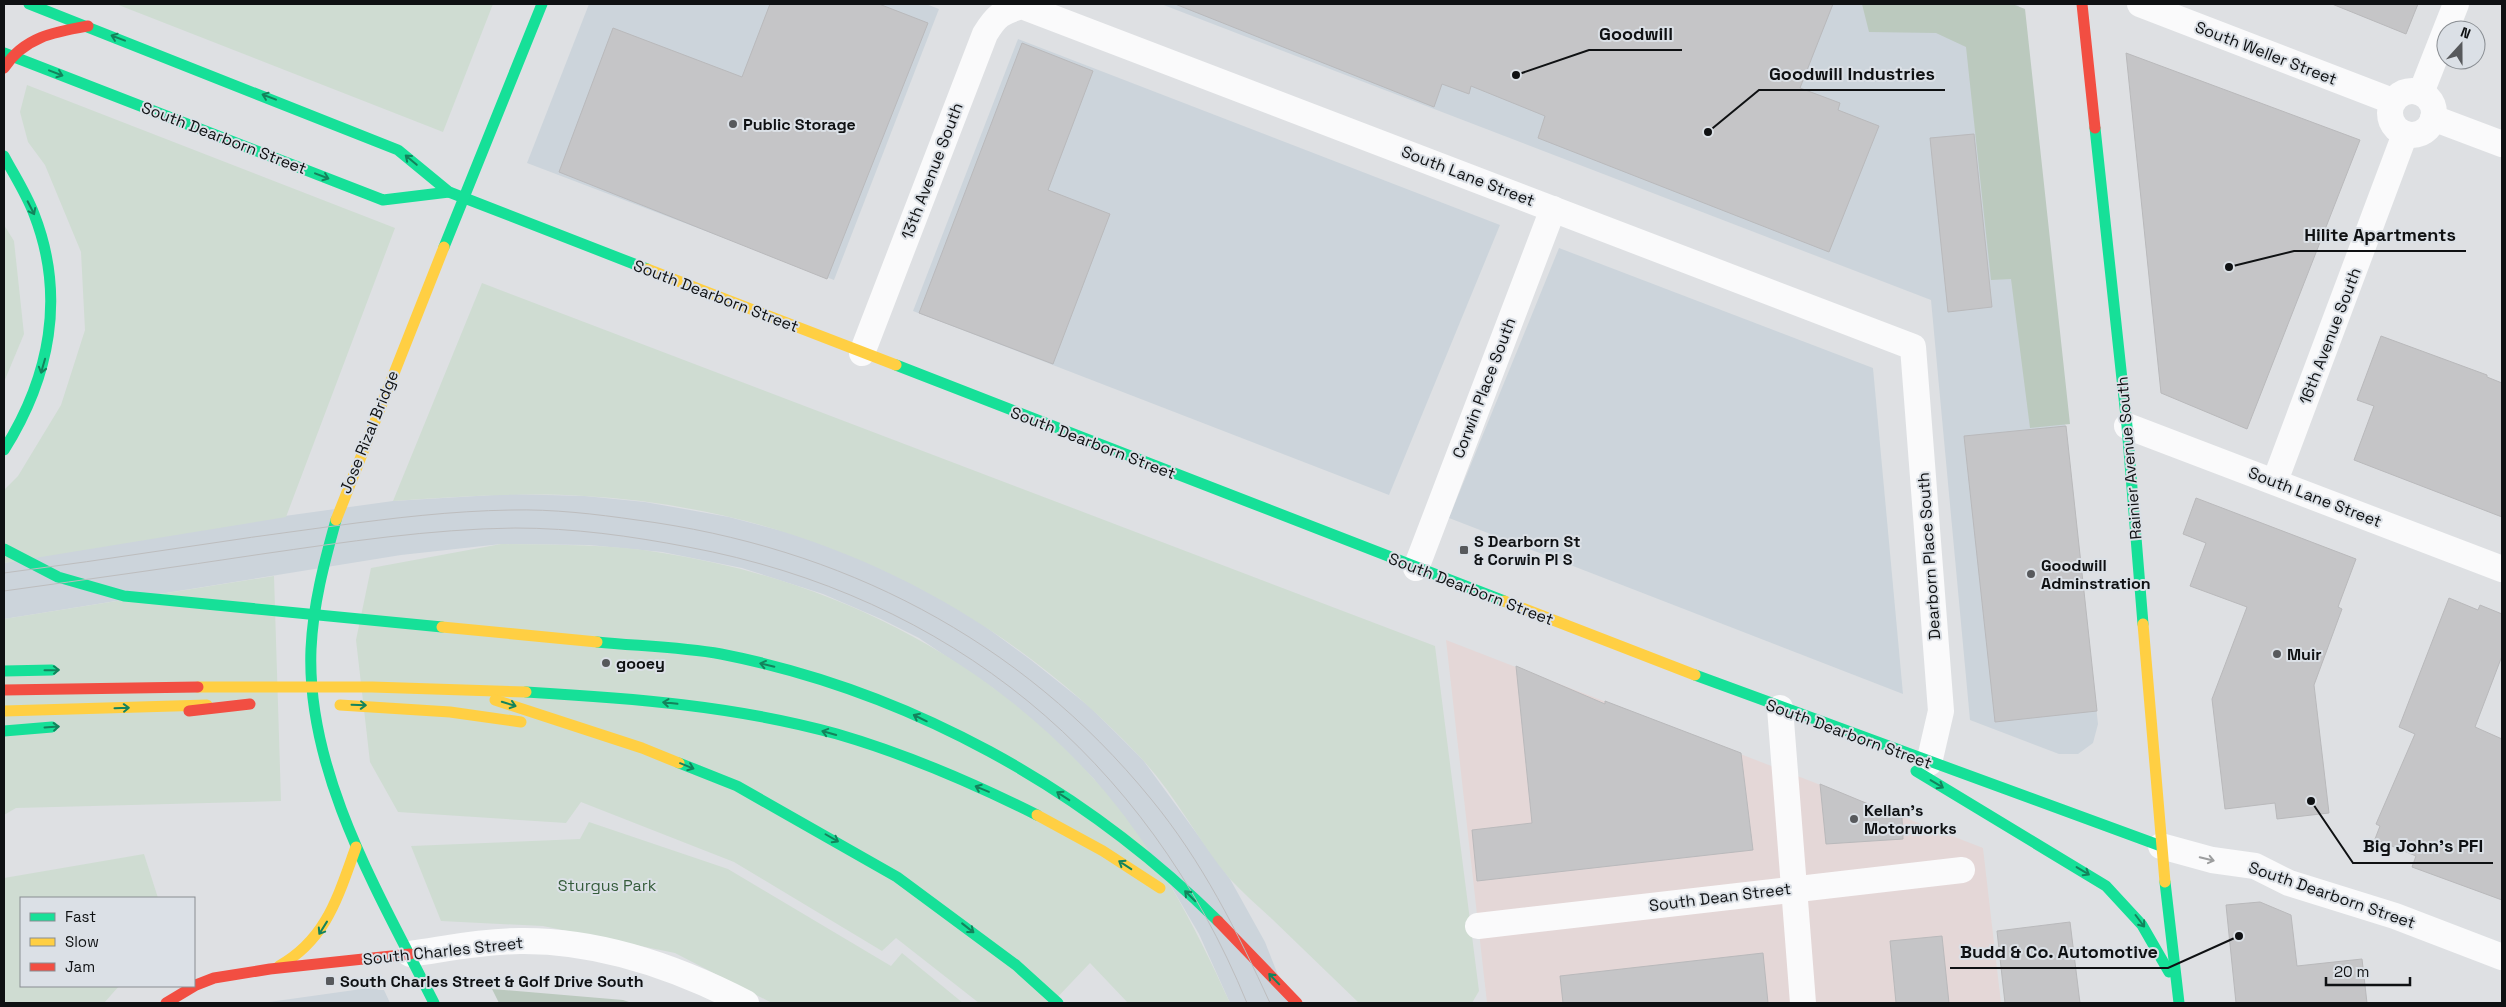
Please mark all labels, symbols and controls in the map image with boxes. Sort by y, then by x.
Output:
street label: South Weller Street [2192,16,2340,90]
callout: Goodwill [1589,17,1682,50]
north arrow [2436,20,2486,70]
text: Goodwill [1599,22,1673,45]
text: N [2458,23,2473,43]
one-way arrow [111,33,126,42]
callout: Goodwill Industries [1759,57,1945,90]
text: Goodwill Industries [1769,62,1935,85]
one-way arrow [48,69,63,79]
one-way arrow [262,92,277,101]
street label: South Dearborn Street [138,97,310,179]
street label: 13th Avenue South [896,100,968,242]
place label: Public Storage [743,114,856,135]
marker: Public Storage [727,118,739,130]
street label: South Lane Street [1398,141,1538,211]
one-way arrow [405,155,418,166]
one-way arrow [314,172,329,181]
one-way arrow [26,200,36,215]
callout: Hilite Apartments [2294,218,2466,251]
text: Hilite Apartments [2304,223,2456,246]
street label: South Dearborn Street [630,255,802,337]
street label: 16th Avenue South [2294,265,2366,407]
street label: Corwin Place South [1447,315,1521,461]
one-way arrow [37,358,47,374]
street label: Jose Rizal Bridge [335,367,403,497]
street label: Rainier Avenue South [2111,376,2147,540]
street label: South Dearborn Street [1007,402,1179,484]
street label: South Lane Street [2245,462,2385,532]
street label: Dearborn Place South [1913,472,1945,640]
place label: S Dearborn St & Corwin Pl S [1474,531,1580,570]
marker: S Dearborn St & Corwin Pl S [1458,544,1470,556]
street label: South Dearborn Street [1385,548,1557,630]
place label: Goodwill Adminstration [2041,555,2151,594]
marker: Goodwill Adminstration [2025,568,2037,580]
place label: Muir [2287,644,2322,665]
marker: Muir [2271,648,2283,660]
place label: gooey [616,653,665,674]
marker: gooey [600,657,612,669]
one-way arrow [759,660,775,669]
one-way arrow [44,665,60,675]
street label: South Dearborn Street [1763,694,1935,774]
one-way arrow [662,698,678,708]
one-way arrow [500,700,516,710]
one-way arrow [351,701,367,710]
one-way arrow [114,703,130,712]
one-way arrow [913,713,928,722]
one-way arrow [44,723,60,732]
one-way arrow [822,728,838,737]
one-way arrow [679,762,694,771]
one-way arrow [1930,779,1944,789]
one-way arrow [975,783,990,793]
one-way arrow [1056,790,1070,800]
place label: Kellan's Motorworks [1864,800,1957,839]
marker: Kellan's Motorworks [1848,813,1860,825]
callout: Big John's PFI [2353,830,2493,863]
one-way arrow [825,834,839,844]
text: Big John's PFI [2363,834,2483,857]
one-way arrow [2199,855,2215,864]
street label: South Dearborn Street [2246,857,2418,933]
one-way arrow [1118,860,1132,870]
one-way arrow [2076,867,2090,877]
park label: Sturgus Park [558,875,657,896]
street label: South Dean Street [1648,878,1792,916]
one-way arrow [1184,890,1196,902]
legend [20,897,195,987]
text: Fast [65,907,96,926]
one-way arrow [2135,914,2146,927]
one-way arrow [317,920,327,934]
one-way arrow [961,923,975,933]
text: Slow [65,932,99,951]
street label: South Charles Street [362,932,524,970]
callout: Budd & Co. Automotive [1950,935,2168,968]
text: Budd & Co. Automotive [1960,940,2158,963]
scale bar [2326,954,2410,986]
text: Jam [65,957,95,976]
text: 20 m [2334,962,2369,981]
place label: South Charles Street & Golf Drive South [340,971,644,992]
one-way arrow [1267,973,1280,985]
marker: South Charles Street & Golf Drive South [324,975,336,987]

